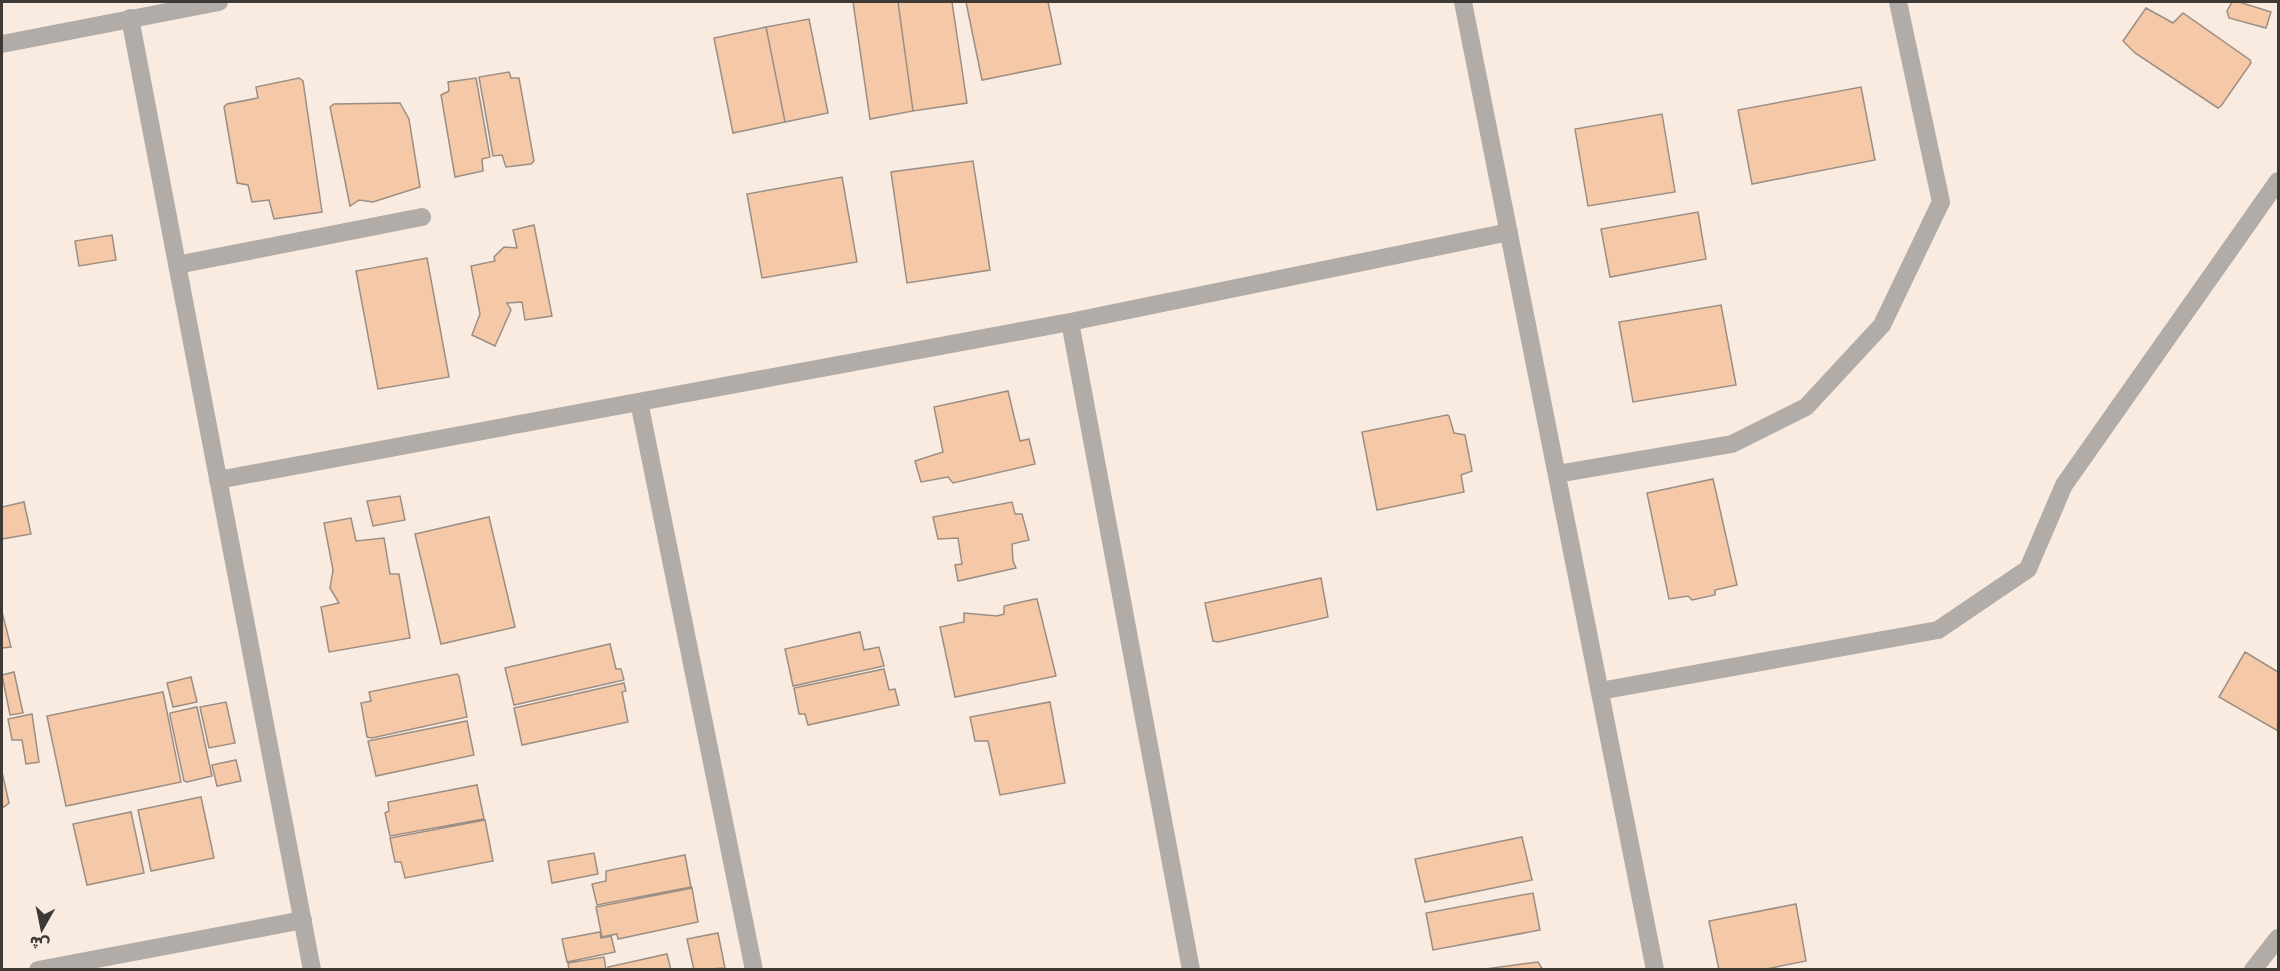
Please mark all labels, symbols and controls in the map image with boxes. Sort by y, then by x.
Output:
north arrow [12,899,72,959]
text: ش [28,932,51,954]

